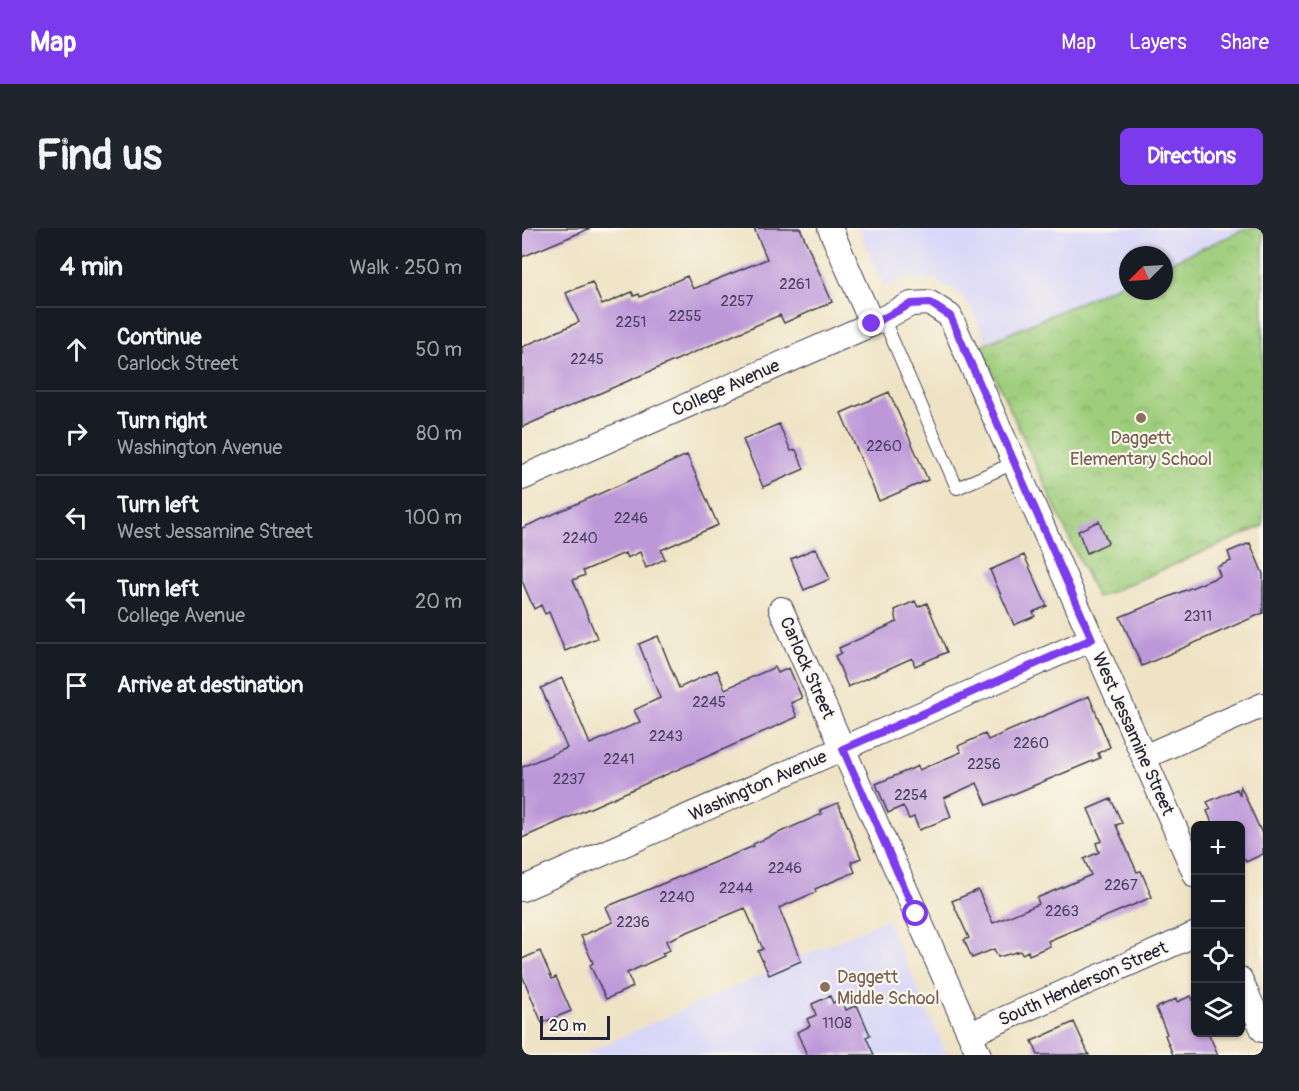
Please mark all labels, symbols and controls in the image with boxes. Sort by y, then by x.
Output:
text: Map [30,25,76,60]
text: Map [1061,29,1096,56]
text: Layers [1129,29,1187,56]
text: Share [1220,29,1269,56]
button: Directions [1120,128,1263,185]
text: Find us [36,130,162,182]
north arrow [1119,246,1173,300]
text: 4 min [60,251,123,283]
text: Walk · 250 m [350,255,462,280]
house number: 2261 [779,275,811,294]
house number: 2257 [721,292,753,311]
house number: 2255 [668,307,702,326]
route end [858,310,884,336]
house number: 2251 [616,313,646,332]
text: Continue [117,323,201,351]
icon: ahead [60,333,93,366]
text: 50 m [415,337,462,362]
house number: 2245 [570,350,604,369]
text: Carlock Street [117,351,238,376]
street label: College Avenue [669,354,783,422]
text: Turn right [117,407,207,435]
marker: Daggett Elementary School [1134,411,1148,425]
icon: right [60,417,93,450]
text: 80 m [416,421,462,446]
place label: Daggett Elementary School [1070,427,1212,471]
text: Washington Avenue [117,435,282,460]
house number: 2260 [866,437,902,456]
text: Turn left [117,491,199,519]
icon: left [60,501,93,534]
text: 100 m [405,505,462,530]
house number: 2246 [614,509,648,528]
text: West Jessamine Street [117,519,313,544]
house number: 2240 [562,529,598,548]
text: Turn left [117,575,199,603]
icon: left [60,585,93,618]
text: 20 m [415,589,462,614]
text: College Avenue [117,603,245,628]
house number: 2311 [1184,607,1212,626]
street label: Carlock Street [774,613,840,723]
street label: West Jessamine Street [1087,649,1180,820]
icon: arrive [60,669,93,702]
text: Arrive at destination [117,671,303,699]
house number: 2245 [692,693,726,712]
house number: 2243 [649,727,683,746]
house number: 2260 [1013,734,1049,753]
street label: Washington Avenue [685,745,831,827]
house number: 2241 [603,750,635,769]
house number: 2256 [967,755,1001,774]
house number: 2237 [553,770,585,789]
house number: 2254 [894,786,928,805]
map controls [1191,821,1245,1037]
button: + [1191,821,1245,875]
house number: 2246 [768,859,802,878]
button: − [1191,875,1245,929]
house number: 2267 [1104,876,1138,895]
house number: 2244 [719,879,753,898]
house number: 2240 [659,888,695,907]
route start [902,900,928,926]
house number: 2263 [1045,902,1079,921]
house number: 2236 [616,913,650,932]
button: locate [1191,929,1245,983]
street label: South Henderson Street [995,936,1172,1032]
place label: Daggett Middle School [837,966,940,1010]
marker: Daggett Middle School [818,980,832,994]
button: layers [1191,983,1245,1037]
scale bar [540,1013,610,1040]
house number: 1108 [822,1014,852,1033]
text: 20 m [549,1016,587,1036]

